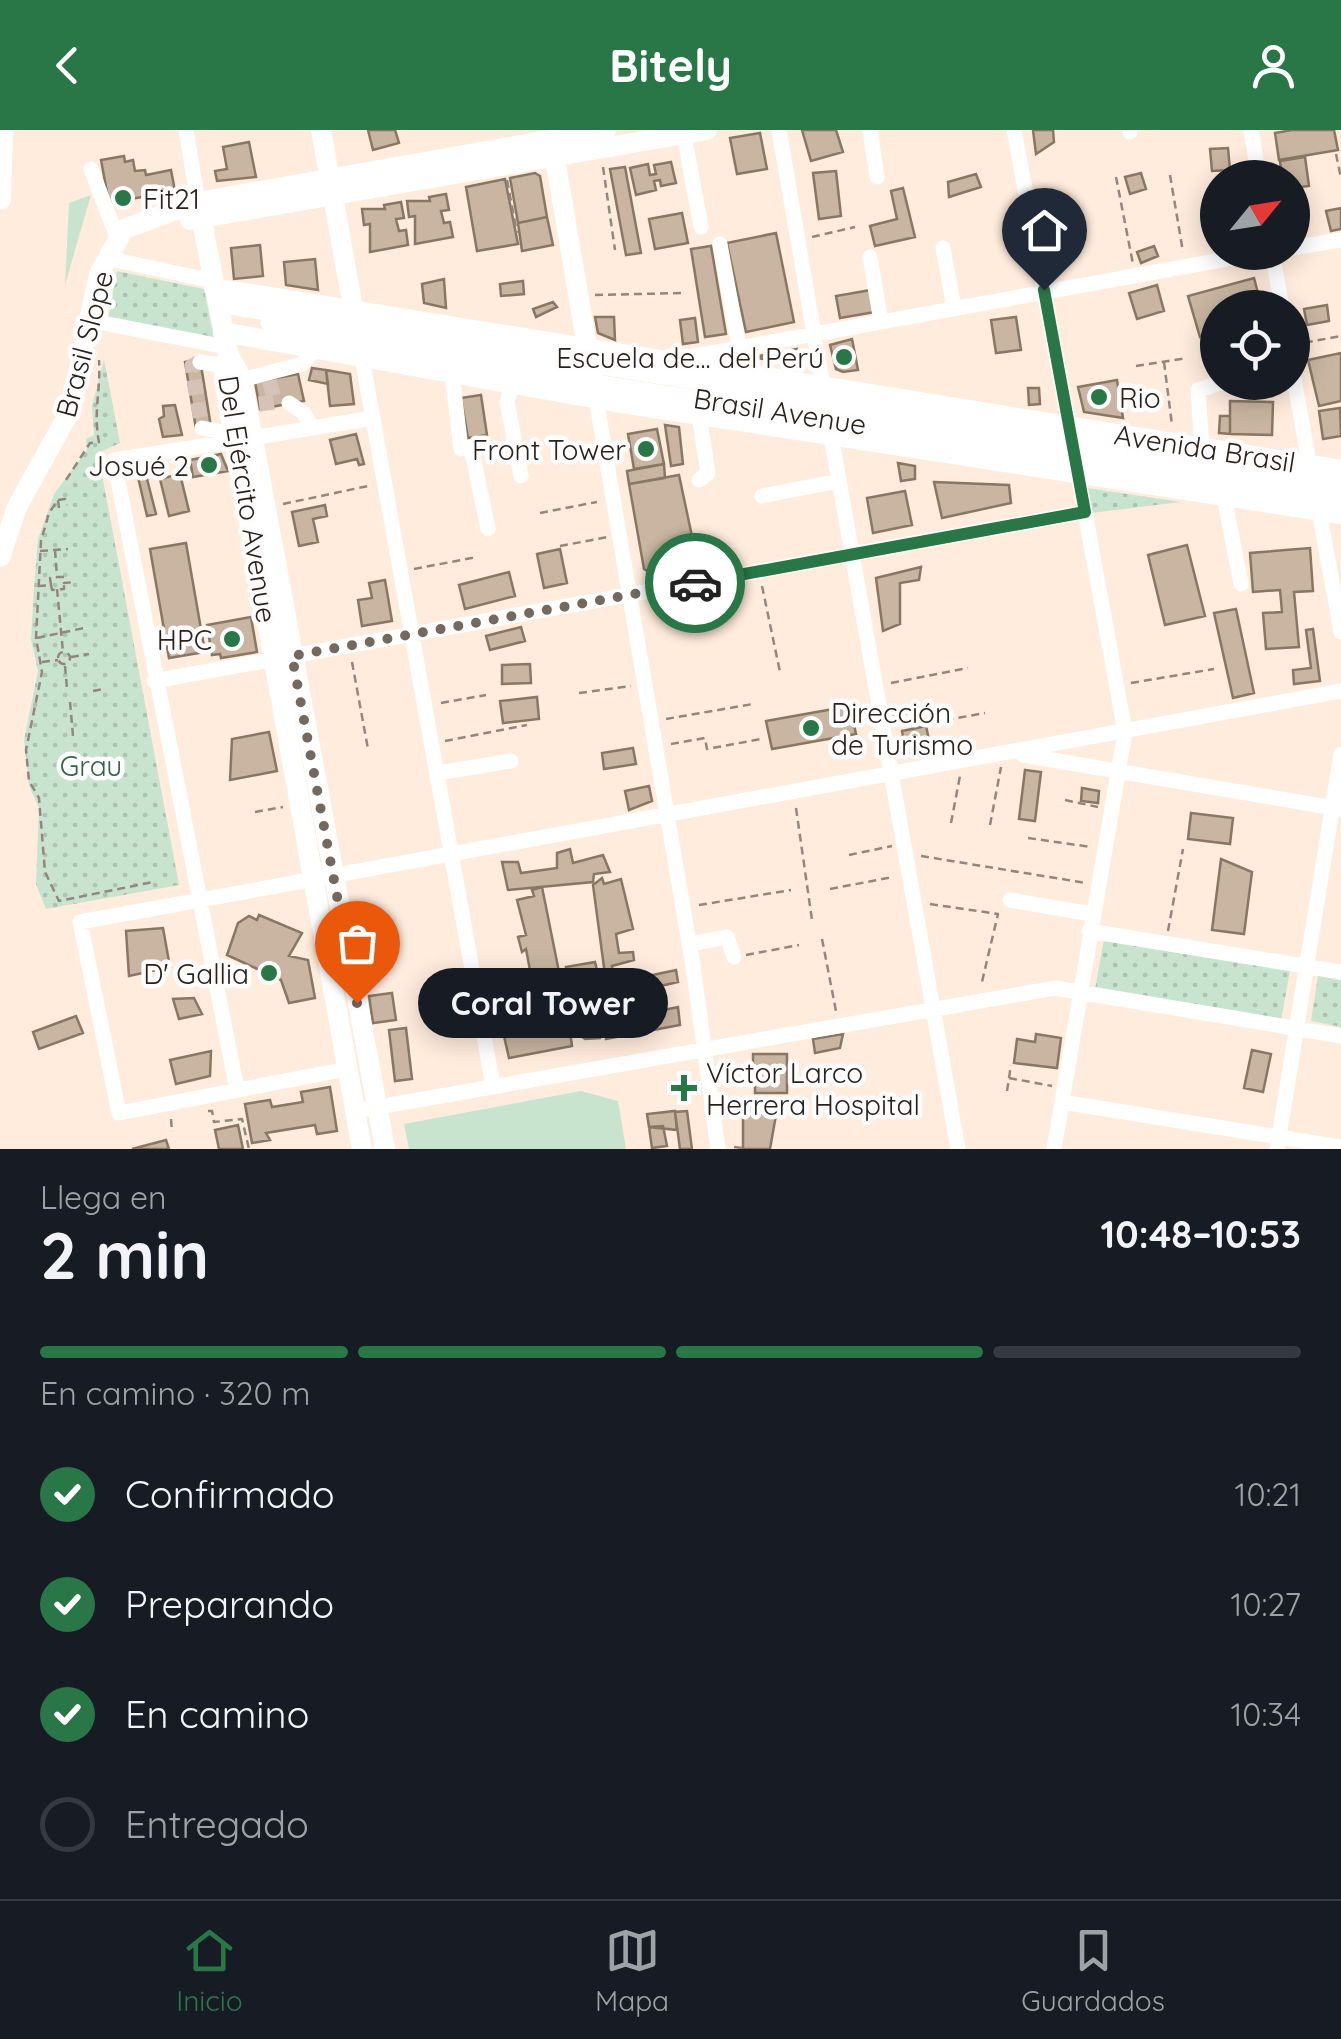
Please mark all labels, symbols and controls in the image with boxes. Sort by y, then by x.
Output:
text: Bitely [609,37,732,93]
icon: back [40,38,95,93]
icon: person [1246,38,1301,93]
north arrow [1200,160,1310,270]
map controls [1200,160,1310,400]
place label: Fit21 [143,181,200,216]
marker: Fit21 [112,187,134,209]
pin [1002,188,1087,291]
icon: home [1017,203,1072,258]
street label: Brasil Slope [48,267,120,421]
button: locate [1200,290,1310,400]
place label: Escuela de... del Perú [556,340,824,375]
marker: Escuela de... del Perú [833,346,855,368]
street label: Del Ejército Avenue [211,373,285,625]
street label: Brasil Avenue [691,380,869,442]
place label: Rio [1119,380,1161,415]
marker: Rio [1088,386,1110,408]
street label: Avenida Brasil [1112,416,1298,480]
place label: Front Tower [472,432,626,467]
marker: Front Tower [635,438,657,460]
place label: Josué 2 [88,448,189,483]
marker: Josué 2 [198,454,220,476]
courier [645,533,745,633]
icon: car [668,556,723,611]
place label: HPC [157,622,212,657]
marker: HPC [221,628,243,650]
place label: Dirección de Turismo [831,695,973,762]
marker: Dirección de Turismo [800,717,822,739]
park label: Grau [60,748,122,783]
pin [315,901,400,1004]
icon: bag [330,916,385,971]
place label: D' Gallia [143,956,249,991]
marker: D' Gallia [258,962,280,984]
callout: Coral Tower [417,968,667,1038]
text: Coral Tower [451,983,635,1023]
place label: Víctor Larco Herrera Hospital [706,1055,920,1122]
marker: Víctor Larco Herrera Hospital [671,1075,697,1101]
text: Llega en [40,1177,167,1217]
text: 10:48–10:53 [1100,1210,1301,1258]
text: 2 min [40,1214,209,1295]
text: En camino · 320 m [40,1373,310,1413]
icon: check [40,1467,95,1522]
text: Confirmado [125,1470,335,1518]
text: 10:21 [1235,1474,1301,1514]
icon: check [40,1577,95,1632]
text: Preparando [125,1580,334,1628]
text: 10:27 [1231,1584,1301,1624]
icon: check [40,1687,95,1742]
text: En camino [125,1690,309,1738]
text: 10:34 [1231,1694,1301,1734]
text: Entregado [125,1800,309,1848]
tab: Inicio [176,1923,243,2018]
tab: Mapa [595,1923,669,2018]
tab: Guardados [1021,1923,1165,2018]

